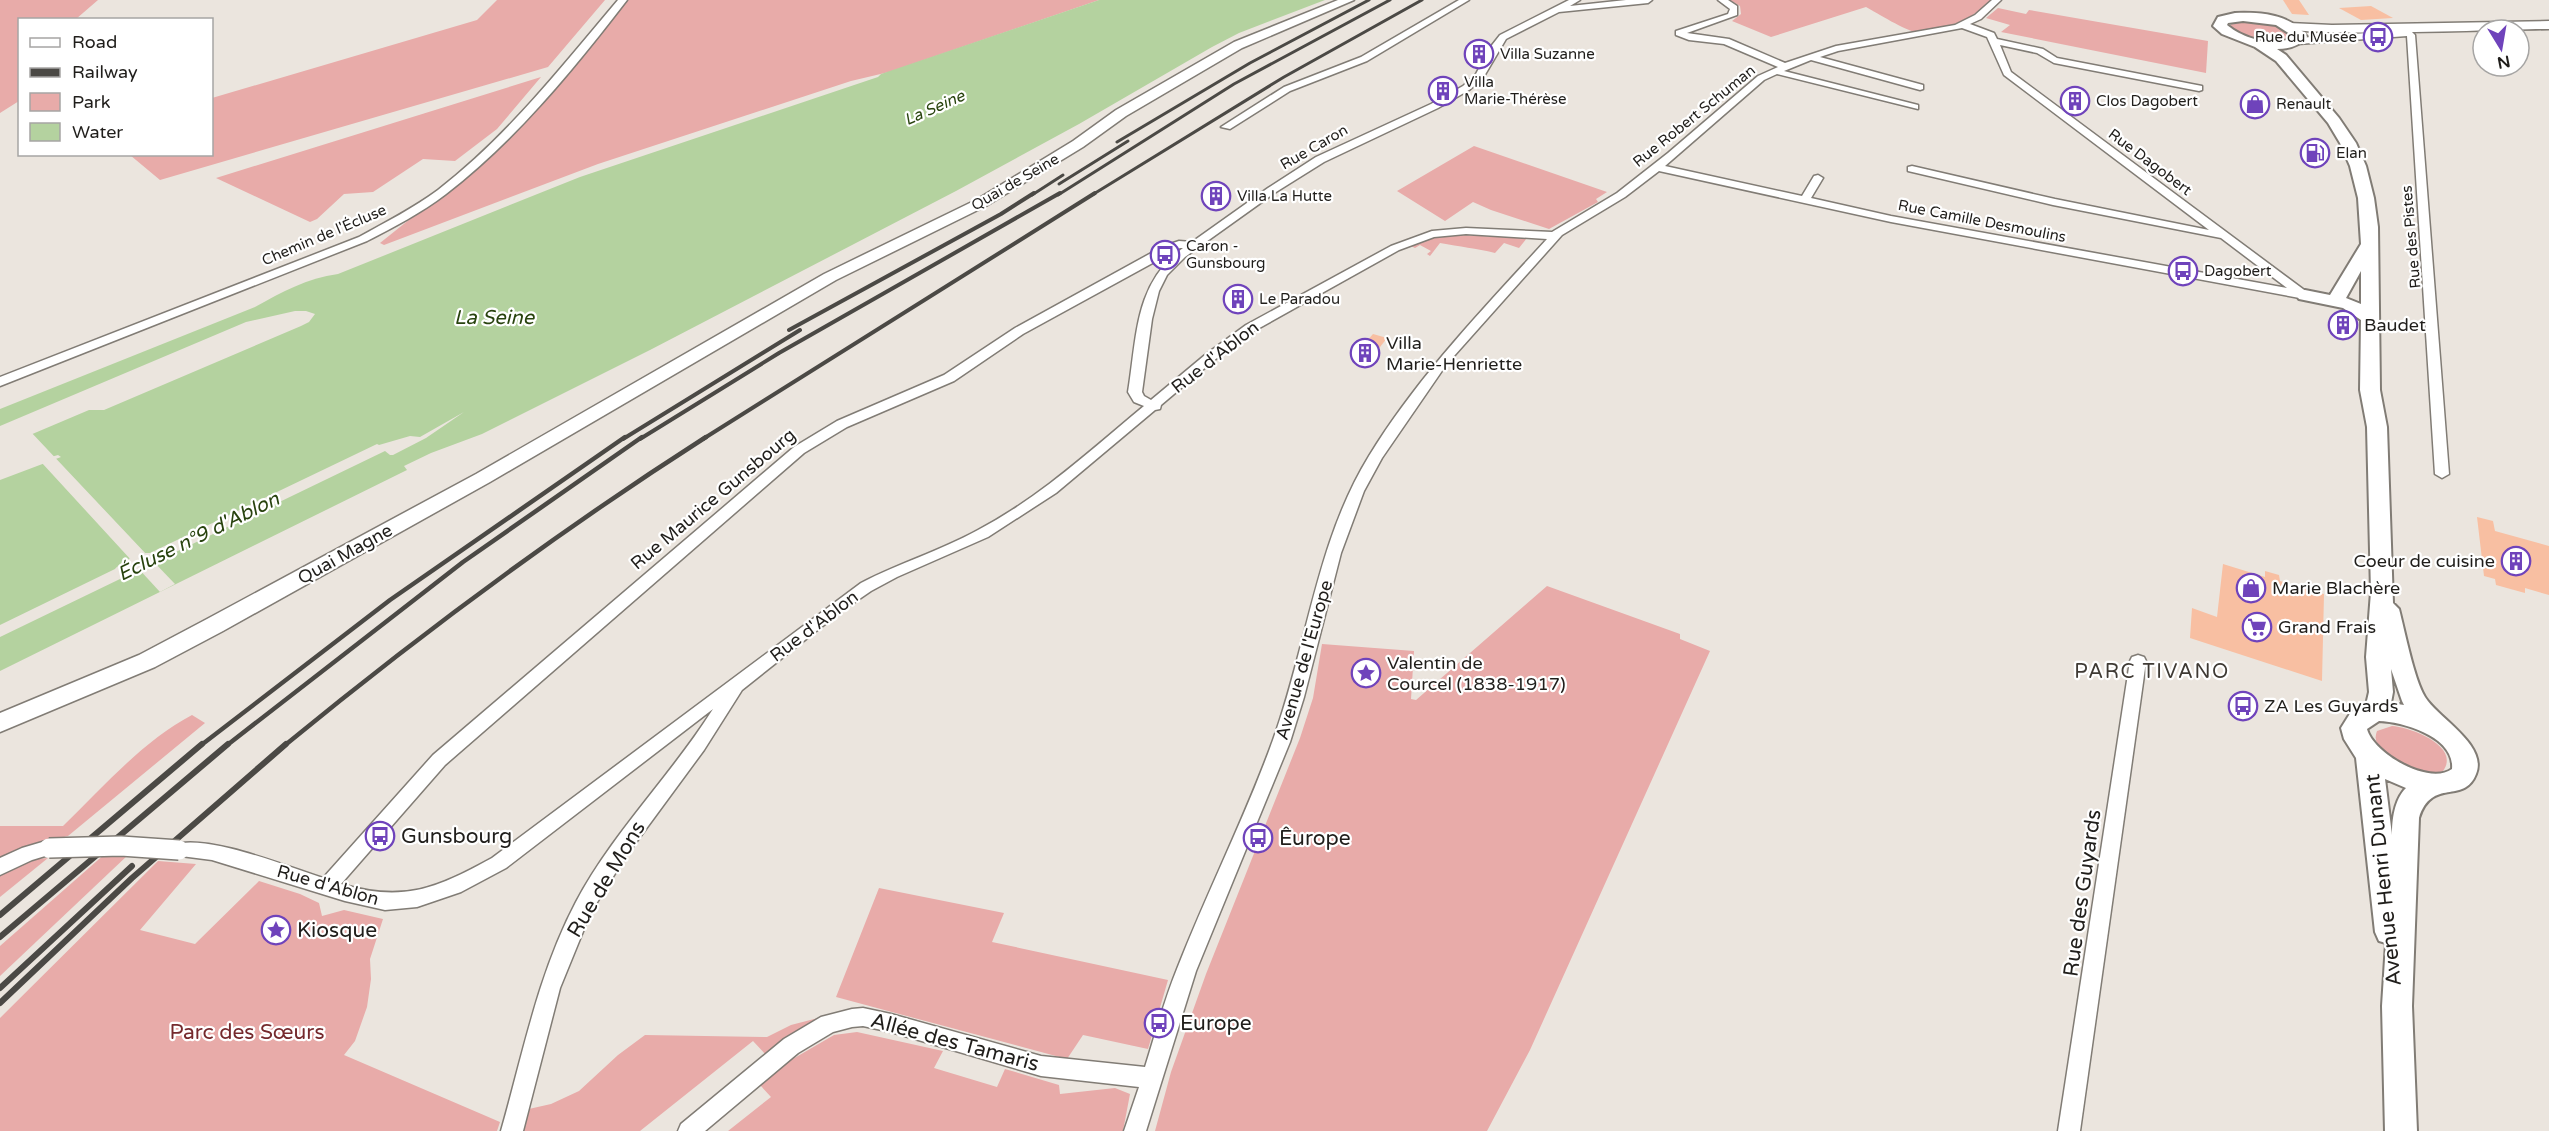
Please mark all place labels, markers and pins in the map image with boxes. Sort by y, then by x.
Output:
bus stop icon: Rue du Musée [2362,21,2394,53]
place label: Rue du Musée [2255,28,2357,46]
building icon: Villa Suzanne [1463,38,1495,70]
place label: Villa Suzanne [1500,45,1595,63]
place label: Villa Marie-Thérèse [1464,73,1566,108]
building icon: Villa Marie-Thérèse [1427,75,1459,107]
building icon: Clos Dagobert [2059,85,2091,117]
shop icon: Renault [2239,88,2271,120]
place label: Clos Dagobert [2096,92,2198,110]
place label: Renault [2276,95,2332,113]
fuel station icon: Elan [2299,137,2331,169]
place label: Elan [2336,144,2367,162]
building icon: Villa La Hutte [1200,180,1232,212]
place label: Villa La Hutte [1237,187,1332,205]
place label: Caron - Gunsbourg [1186,237,1266,272]
bus stop icon: Caron - Gunsbourg [1149,239,1181,271]
bus stop icon: Dagobert [2167,255,2199,287]
place label: Dagobert [2204,262,2272,280]
building icon: Le Paradou [1222,283,1254,315]
place label: Le Paradou [1259,290,1340,308]
building icon: Baudet [2327,309,2359,341]
place label: Baudet [2364,314,2426,336]
place label: Villa Marie-Henriette [1386,332,1522,375]
building icon: Villa Marie-Henriette [1349,337,1381,369]
building icon: Coeur de cuisine [2500,545,2532,577]
place label: Coeur de cuisine [2354,550,2495,572]
shop icon: Marie Blachère [2235,572,2267,604]
place label: Marie Blachère [2272,577,2400,599]
supermarket icon: Grand Frais [2241,611,2273,643]
place label: Grand Frais [2278,616,2376,638]
place label: Valentin de Courcel (1838-1917) [1387,652,1566,695]
place icon: Valentin de Courcel (1838-1917) [1350,657,1382,689]
bus stop icon: ZA Les Guyards [2227,690,2259,722]
place label: ZA Les Guyards [2264,695,2398,717]
bus stop icon: Gunsbourg [364,820,396,852]
bus stop icon: Êurope [1242,822,1274,854]
place label: Gunsbourg [401,824,512,849]
place label: Êurope [1279,826,1351,851]
place icon: Kiosque [260,914,292,946]
place label: Kiosque [297,918,377,943]
bus stop icon: Europe [1143,1007,1175,1039]
place label: Europe [1180,1011,1252,1036]

